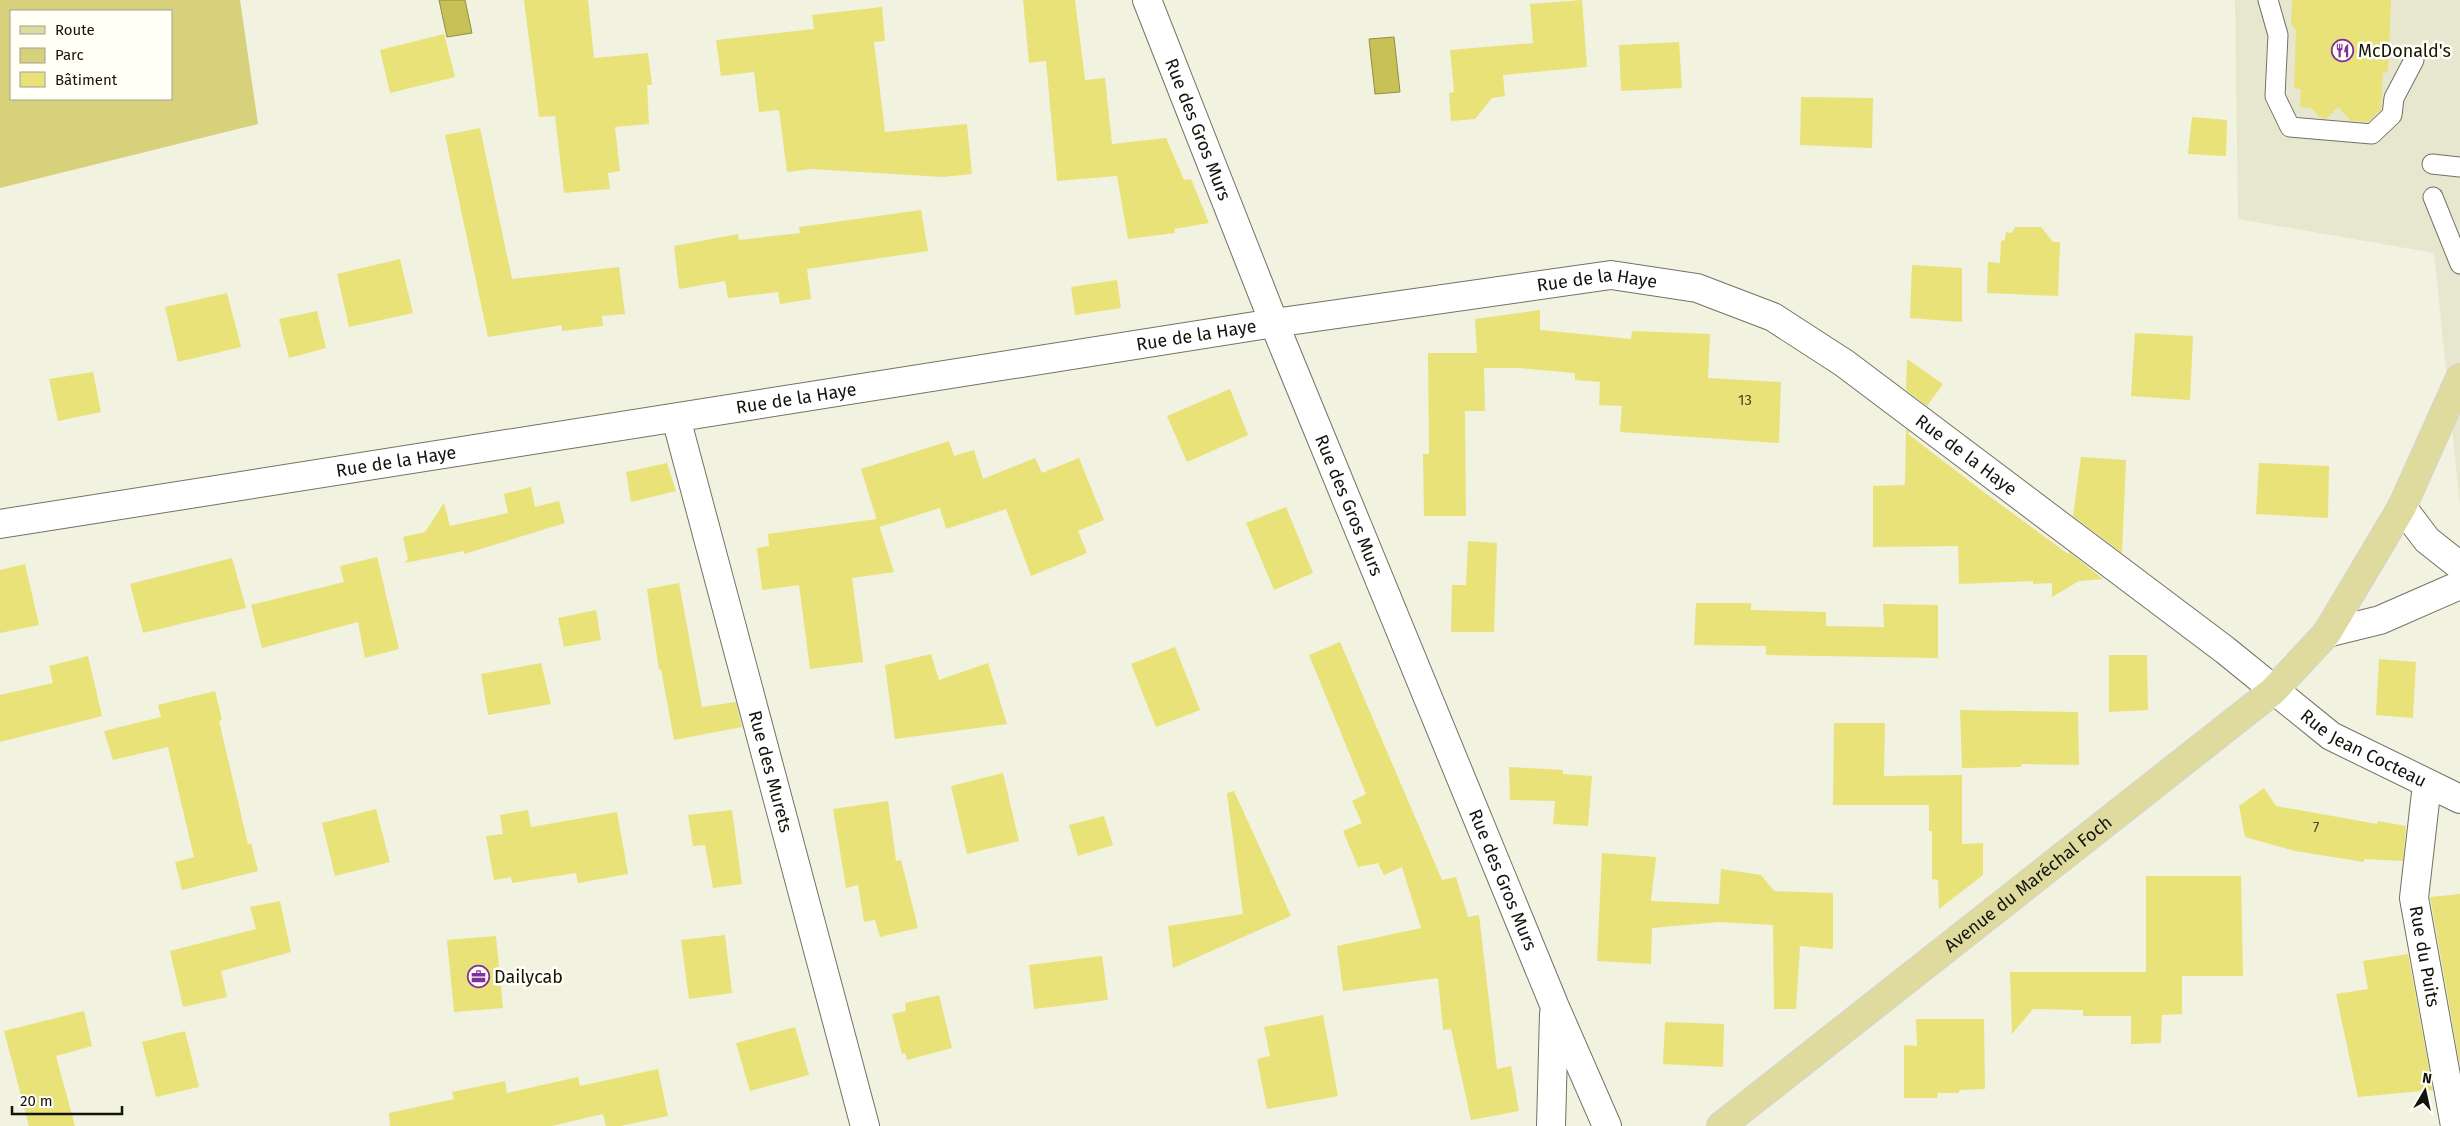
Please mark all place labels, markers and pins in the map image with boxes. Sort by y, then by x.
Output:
restaurant icon: McDonald's [2330,39,2354,63]
place label: McDonald's [2358,40,2451,62]
office icon: Dailycab [466,965,490,989]
place label: Dailycab [494,966,563,988]

